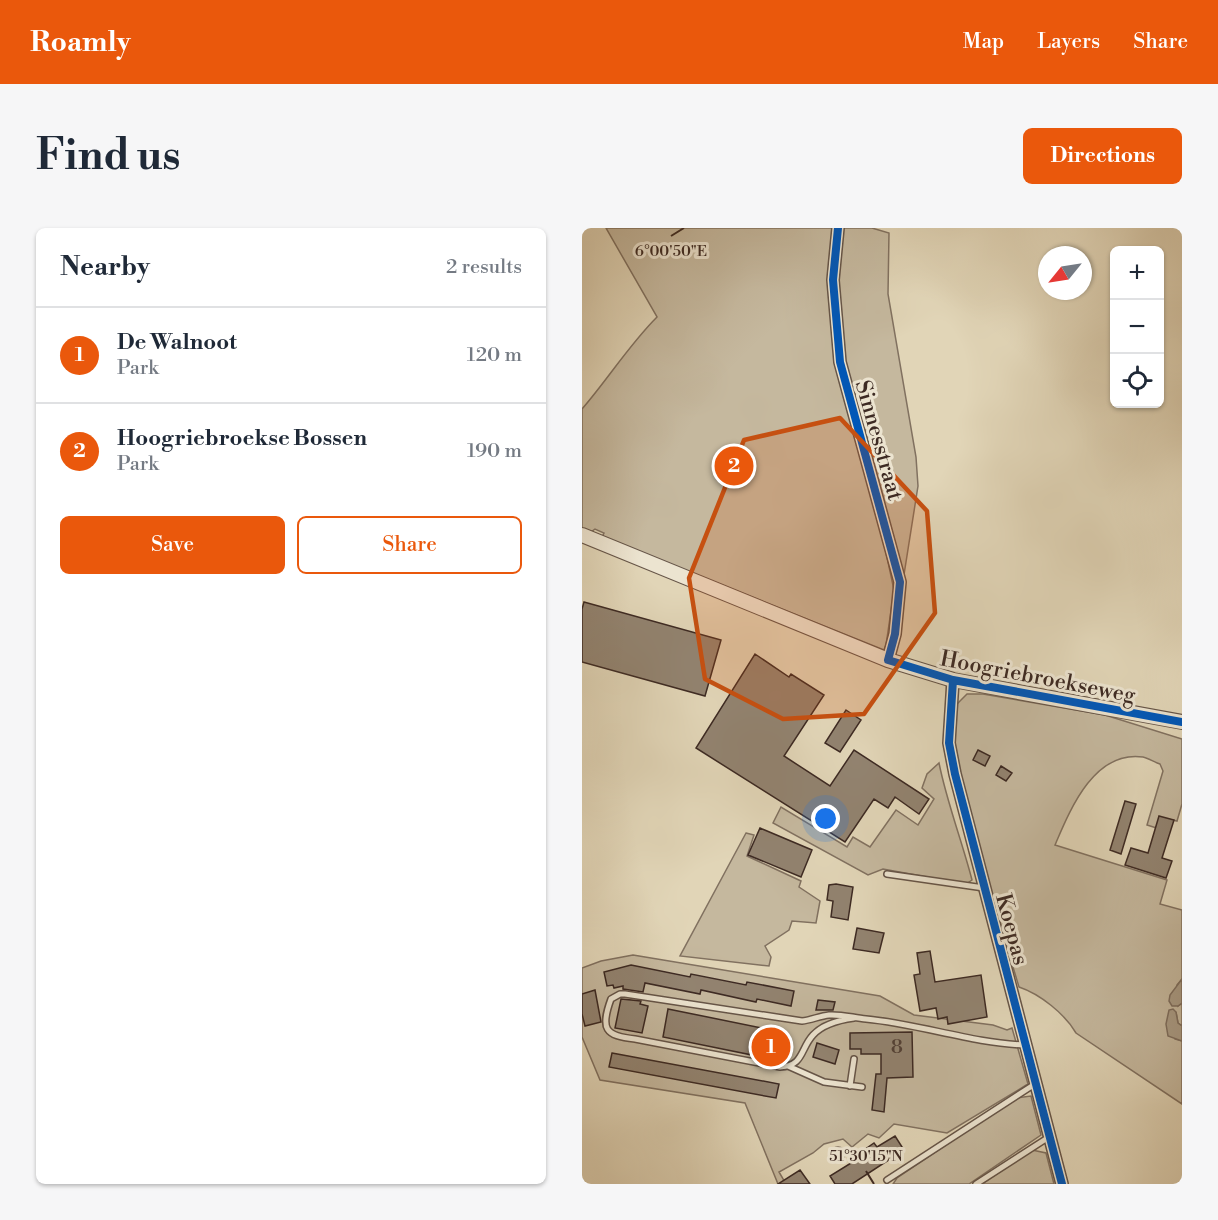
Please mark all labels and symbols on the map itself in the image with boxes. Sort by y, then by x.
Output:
text: 6°00'50"E [635,242,707,261]
north arrow [1038,246,1092,300]
street label: Sinnesstraat [849,377,909,504]
pin: 2 [714,444,754,488]
street label: Hoogriebroekseweg [938,645,1138,710]
your location [811,804,840,833]
street label: Koepas [989,891,1034,968]
pin: 1 [752,1024,790,1070]
house number: 8 [891,1035,903,1060]
text: 51°30'15"N [829,1147,903,1166]

